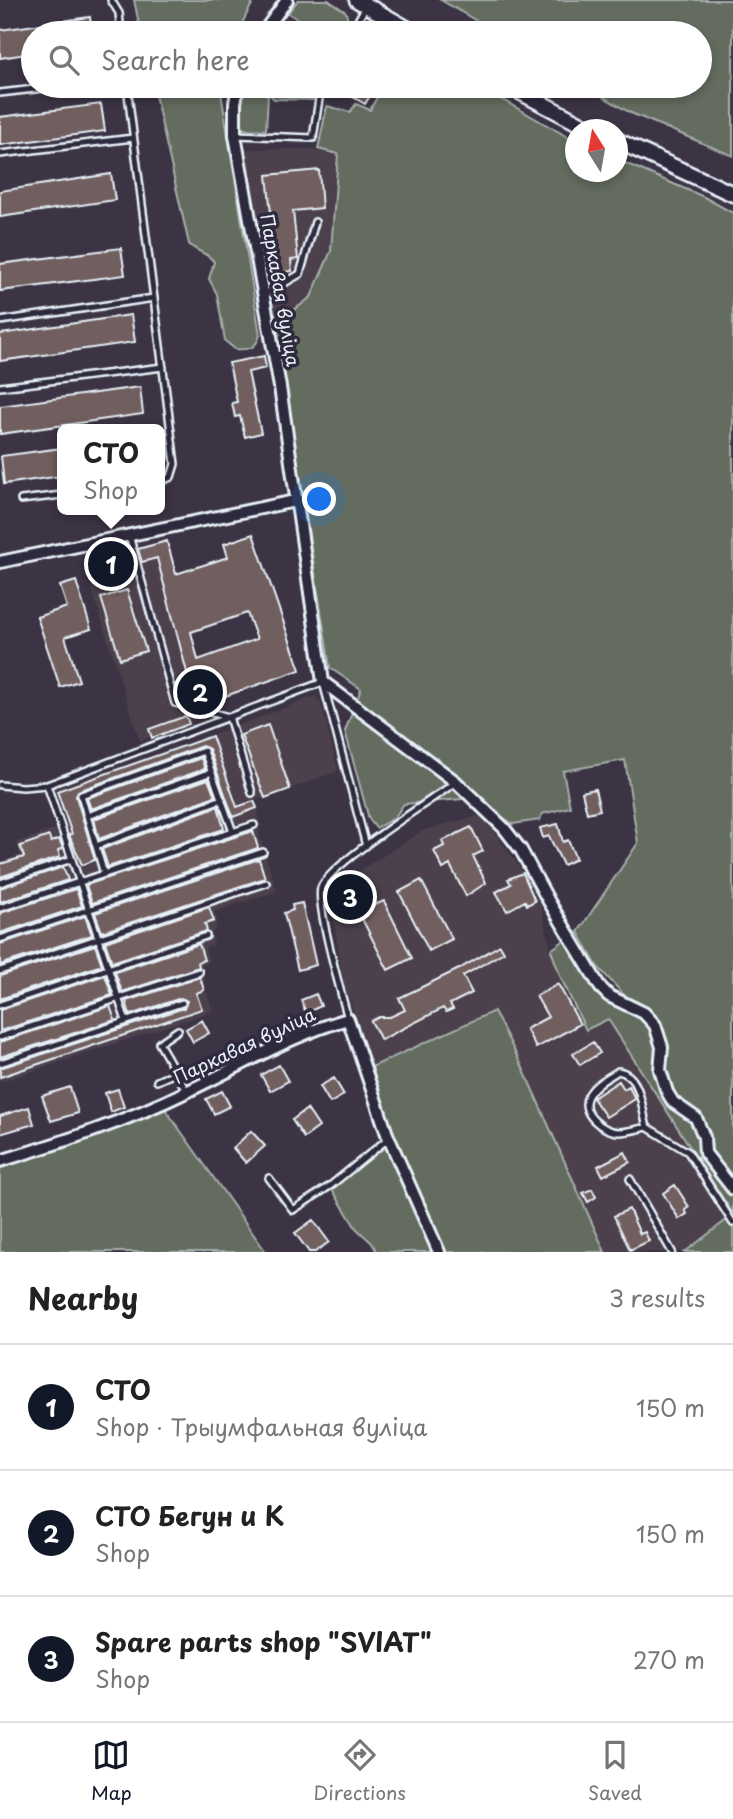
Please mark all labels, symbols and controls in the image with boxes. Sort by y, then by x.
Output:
search box [21,21,712,98]
text: Search here [101,40,250,79]
icon: search [45,41,83,79]
north arrow [565,119,628,182]
street label: Паркавая вуліца [254,212,308,368]
popup [57,424,165,515]
text: СТО [83,433,139,472]
text: Shop [83,472,138,507]
your location [302,482,336,516]
pin: 1 [88,538,134,590]
pin: 2 [177,666,223,718]
pin: 3 [327,871,373,923]
street label: Паркавая вуліца [168,1000,320,1090]
text: Nearby [28,1275,138,1320]
text: 3 results [609,1280,705,1315]
text: СТО [95,1370,151,1409]
text: 1 [46,1390,57,1425]
text: 150 m [636,1390,705,1425]
text: Shop · Трыумфальная вуліца [95,1409,427,1444]
text: СТО Бегун и К [95,1496,284,1535]
text: 2 [43,1516,59,1551]
text: 150 m [636,1516,705,1551]
text: Shop [95,1535,150,1570]
text: Spare parts shop "SVIAT" [95,1622,432,1661]
text: 3 [43,1642,59,1677]
text: 270 m [633,1642,705,1677]
text: Shop [95,1661,150,1696]
tab: Map [91,1736,132,1806]
tab: Directions [314,1736,406,1806]
tab: Saved [588,1736,642,1806]

